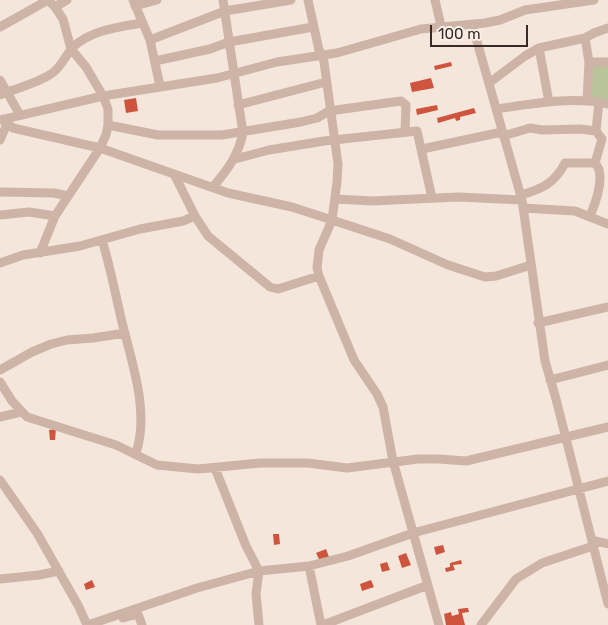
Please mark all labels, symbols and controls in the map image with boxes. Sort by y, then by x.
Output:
scale bar [433,15,530,47]
text: 100 m [438,25,480,43]

